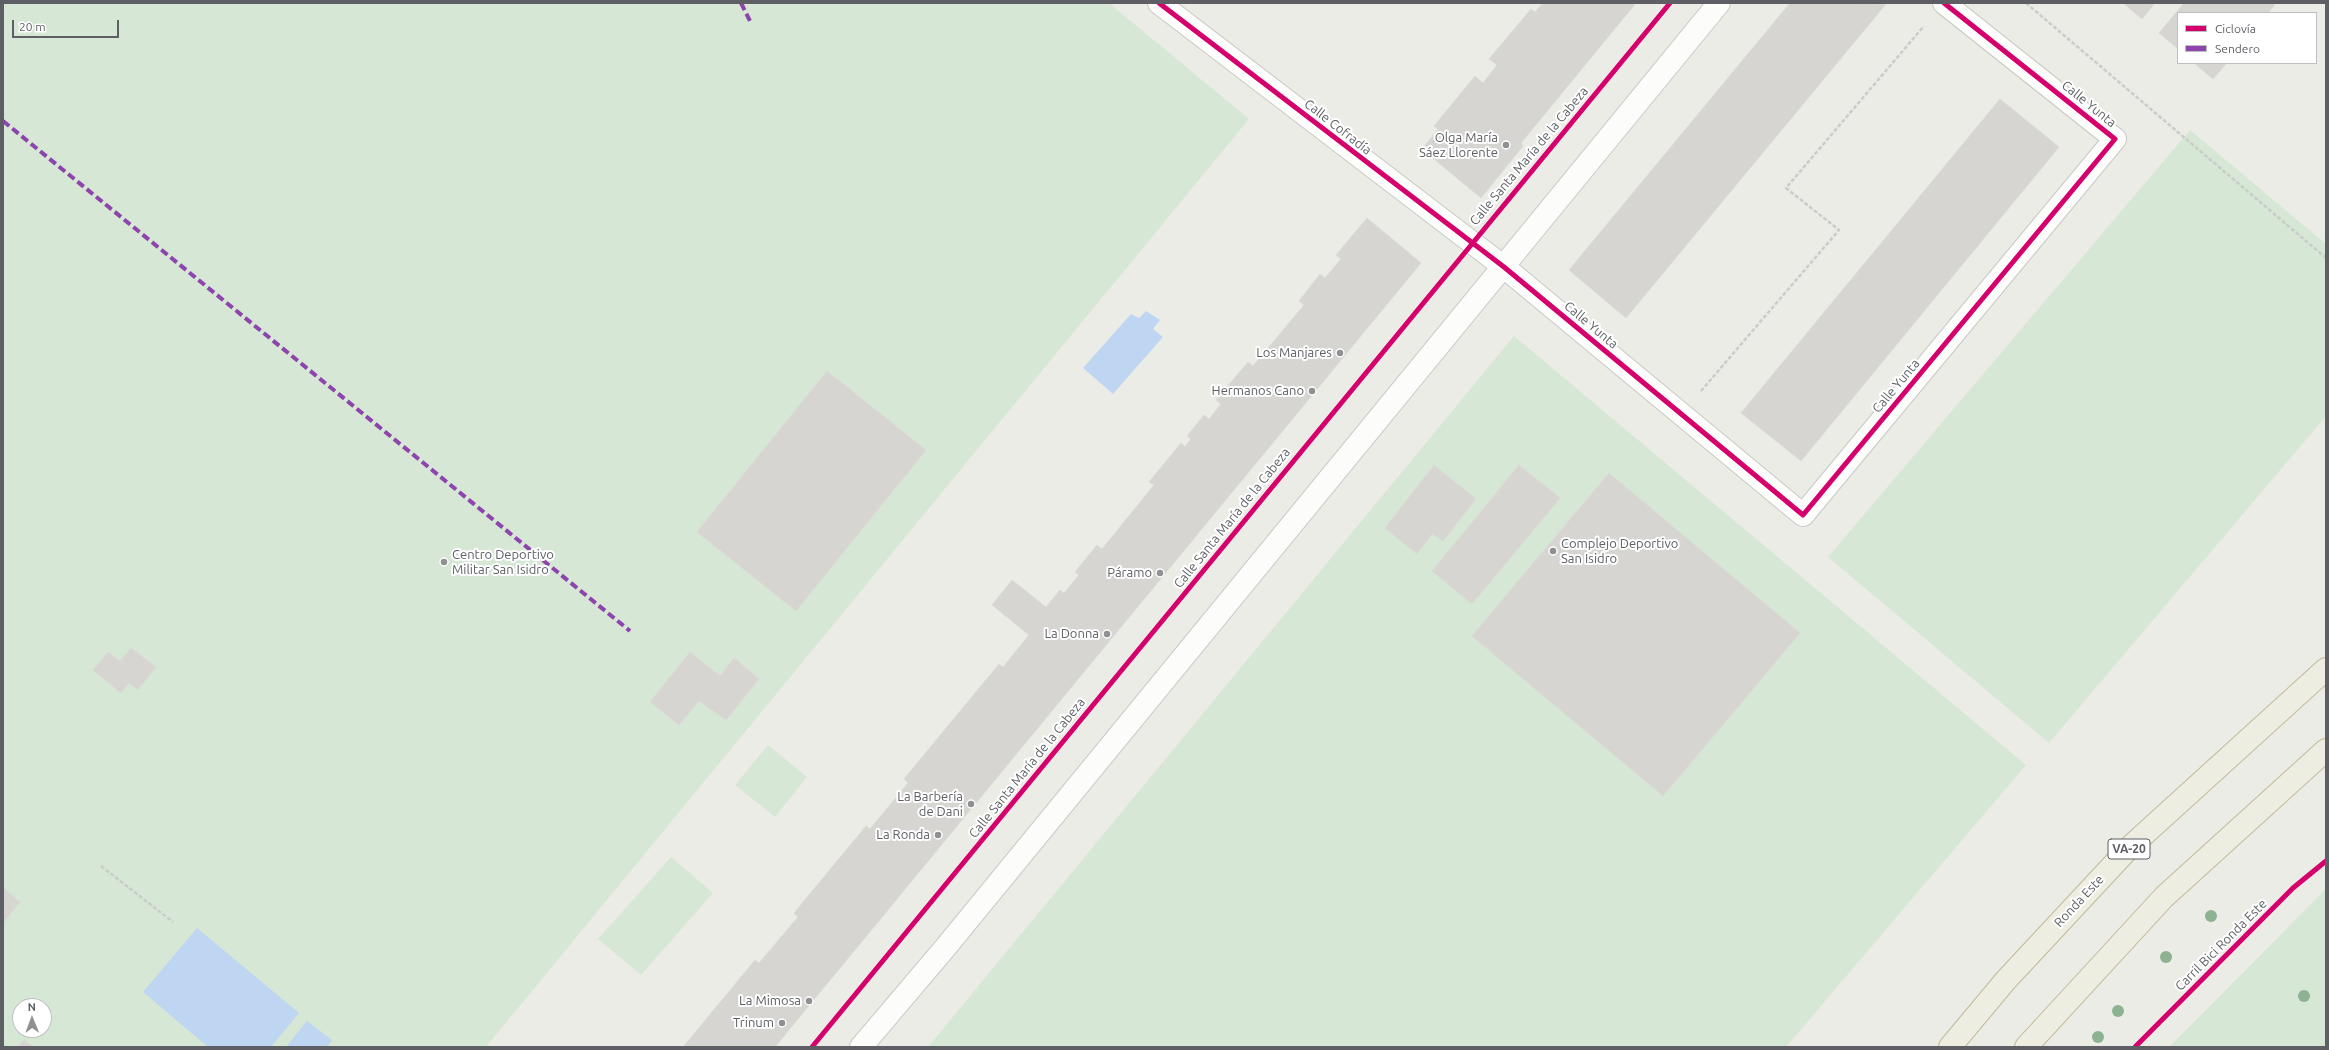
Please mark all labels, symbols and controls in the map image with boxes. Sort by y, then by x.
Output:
scale bar [14,12,121,38]
legend [2177,12,2317,64]
text: 20 m [19,20,46,33]
text: Ciclovía [2215,22,2256,35]
text: Sendero [2215,42,2260,55]
street label: Calle Yunta [2059,77,2119,131]
street label: Calle Santa María de la Cabeza [1466,84,1592,228]
street label: Calle Cofradía [1301,96,1375,158]
place label: Olga María Sáez Llorente [1419,130,1498,161]
marker: Olga María Sáez Llorente [1501,140,1511,150]
street label: Calle Yunta [1561,298,1621,352]
place label: Los Manjares [1256,345,1332,361]
marker: Los Manjares [1335,348,1345,358]
street label: Calle Yunta [1869,356,1923,416]
place label: Hermanos Cano [1212,383,1304,399]
marker: Hermanos Cano [1307,386,1317,396]
street label: Calle Santa María de la Cabeza [1171,445,1293,591]
place label: Complejo Deportivo San Isidro [1561,536,1678,567]
marker: Complejo Deportivo San Isidro [1548,546,1558,556]
place label: Centro Deportivo Militar San Isidro [452,547,554,578]
marker: Centro Deportivo Militar San Isidro [439,557,449,567]
place label: Páramo [1107,565,1152,581]
marker: Páramo [1155,568,1165,578]
place label: La Donna [1044,626,1099,642]
marker: La Donna [1102,629,1112,639]
street label: Calle Santa María de la Cabeza [966,695,1088,841]
place label: La Barbería de Dani [897,789,963,820]
marker: La Barbería de Dani [966,799,976,809]
place label: La Ronda [876,827,930,843]
marker: La Ronda [933,830,943,840]
road number: VA-20 [2108,839,2150,859]
street label: Ronda Este [2051,872,2107,930]
street label: Carril Bici Ronda Este [2172,896,2270,994]
place label: La Mimosa [739,993,801,1009]
marker: La Mimosa [804,996,814,1006]
north arrow [12,998,52,1038]
text: N [28,1001,36,1013]
place label: Trinum [733,1015,774,1031]
marker: Trinum [777,1018,787,1028]

